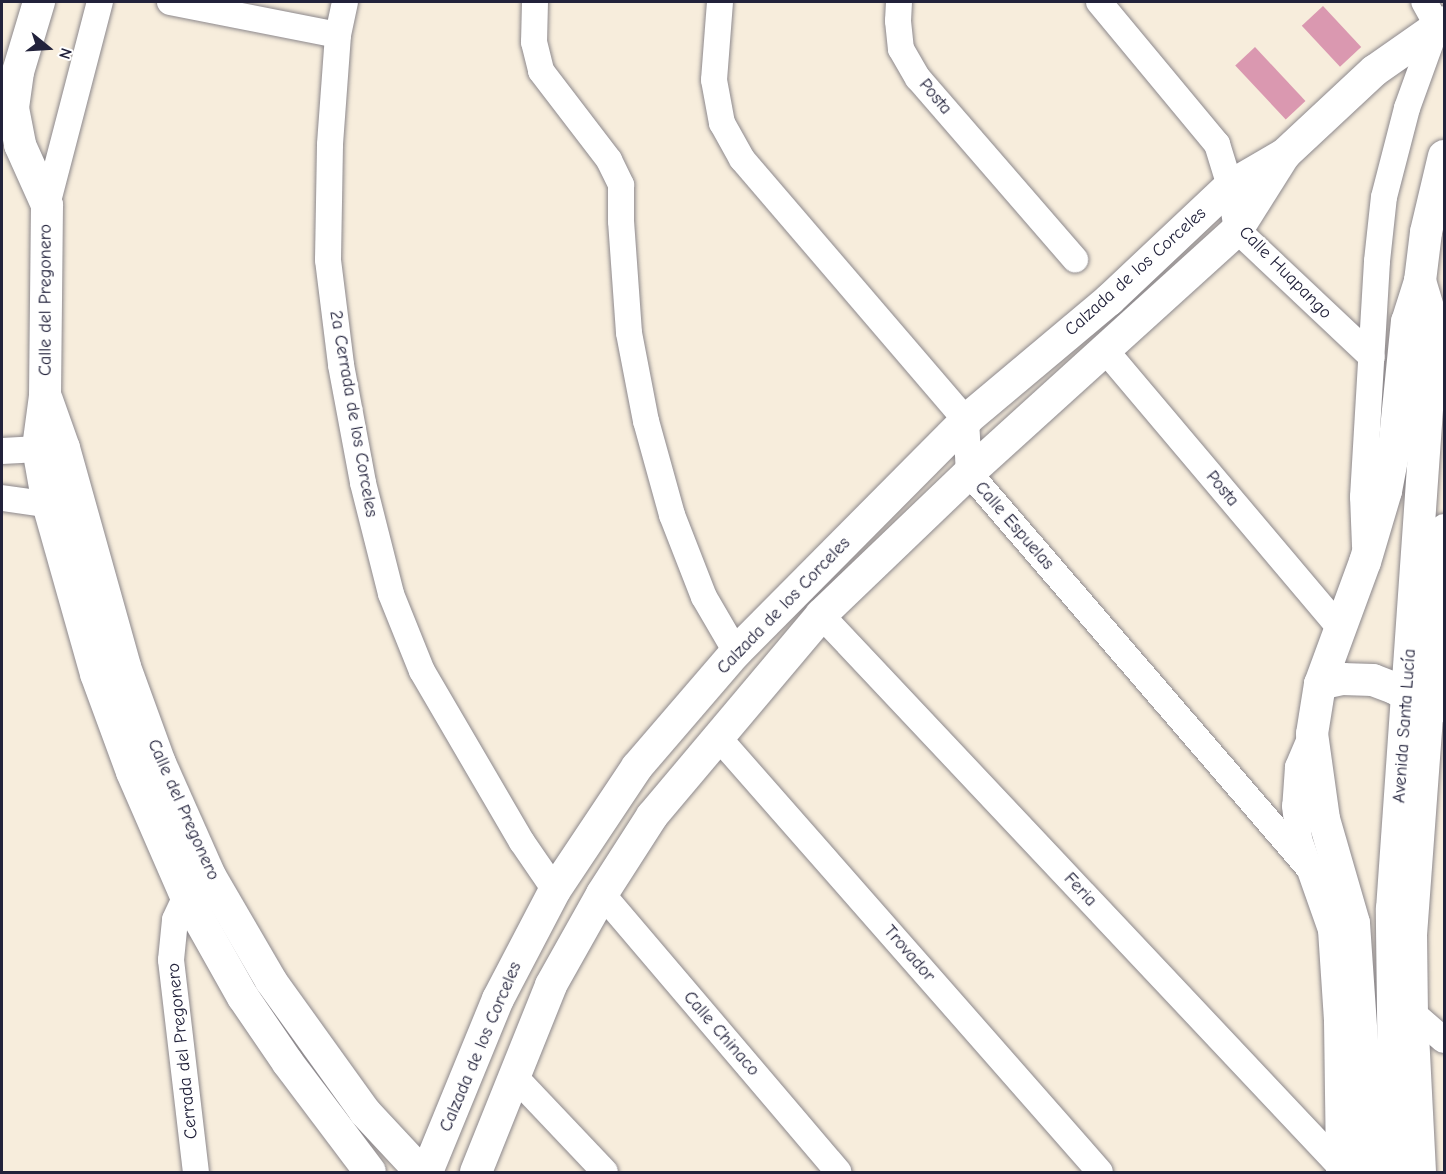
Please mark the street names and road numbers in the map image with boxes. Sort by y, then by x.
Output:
street label: Posta [914,75,956,119]
street label: Calzada de los Corceles [1061,203,1211,341]
street label: Calle Huapango [1234,222,1336,324]
street label: Calle del Pregonero [35,224,57,376]
street label: 2a Cerrada de los Corceles [324,309,382,519]
street label: Posta [1201,467,1243,511]
street label: Calle Espuelas [970,477,1058,575]
street label: Calzada de los Corceles [713,533,855,679]
street label: Avenida Santa Lucía [1389,648,1421,804]
street label: Calle del Pregonero [142,736,224,884]
street label: Feria [1059,868,1101,912]
street label: Trovador [878,921,940,987]
street label: Calzada de los Corceles [435,959,527,1135]
street label: Cerrada del Pregonero [163,962,203,1140]
street label: Calle Chinaco [678,987,764,1081]

